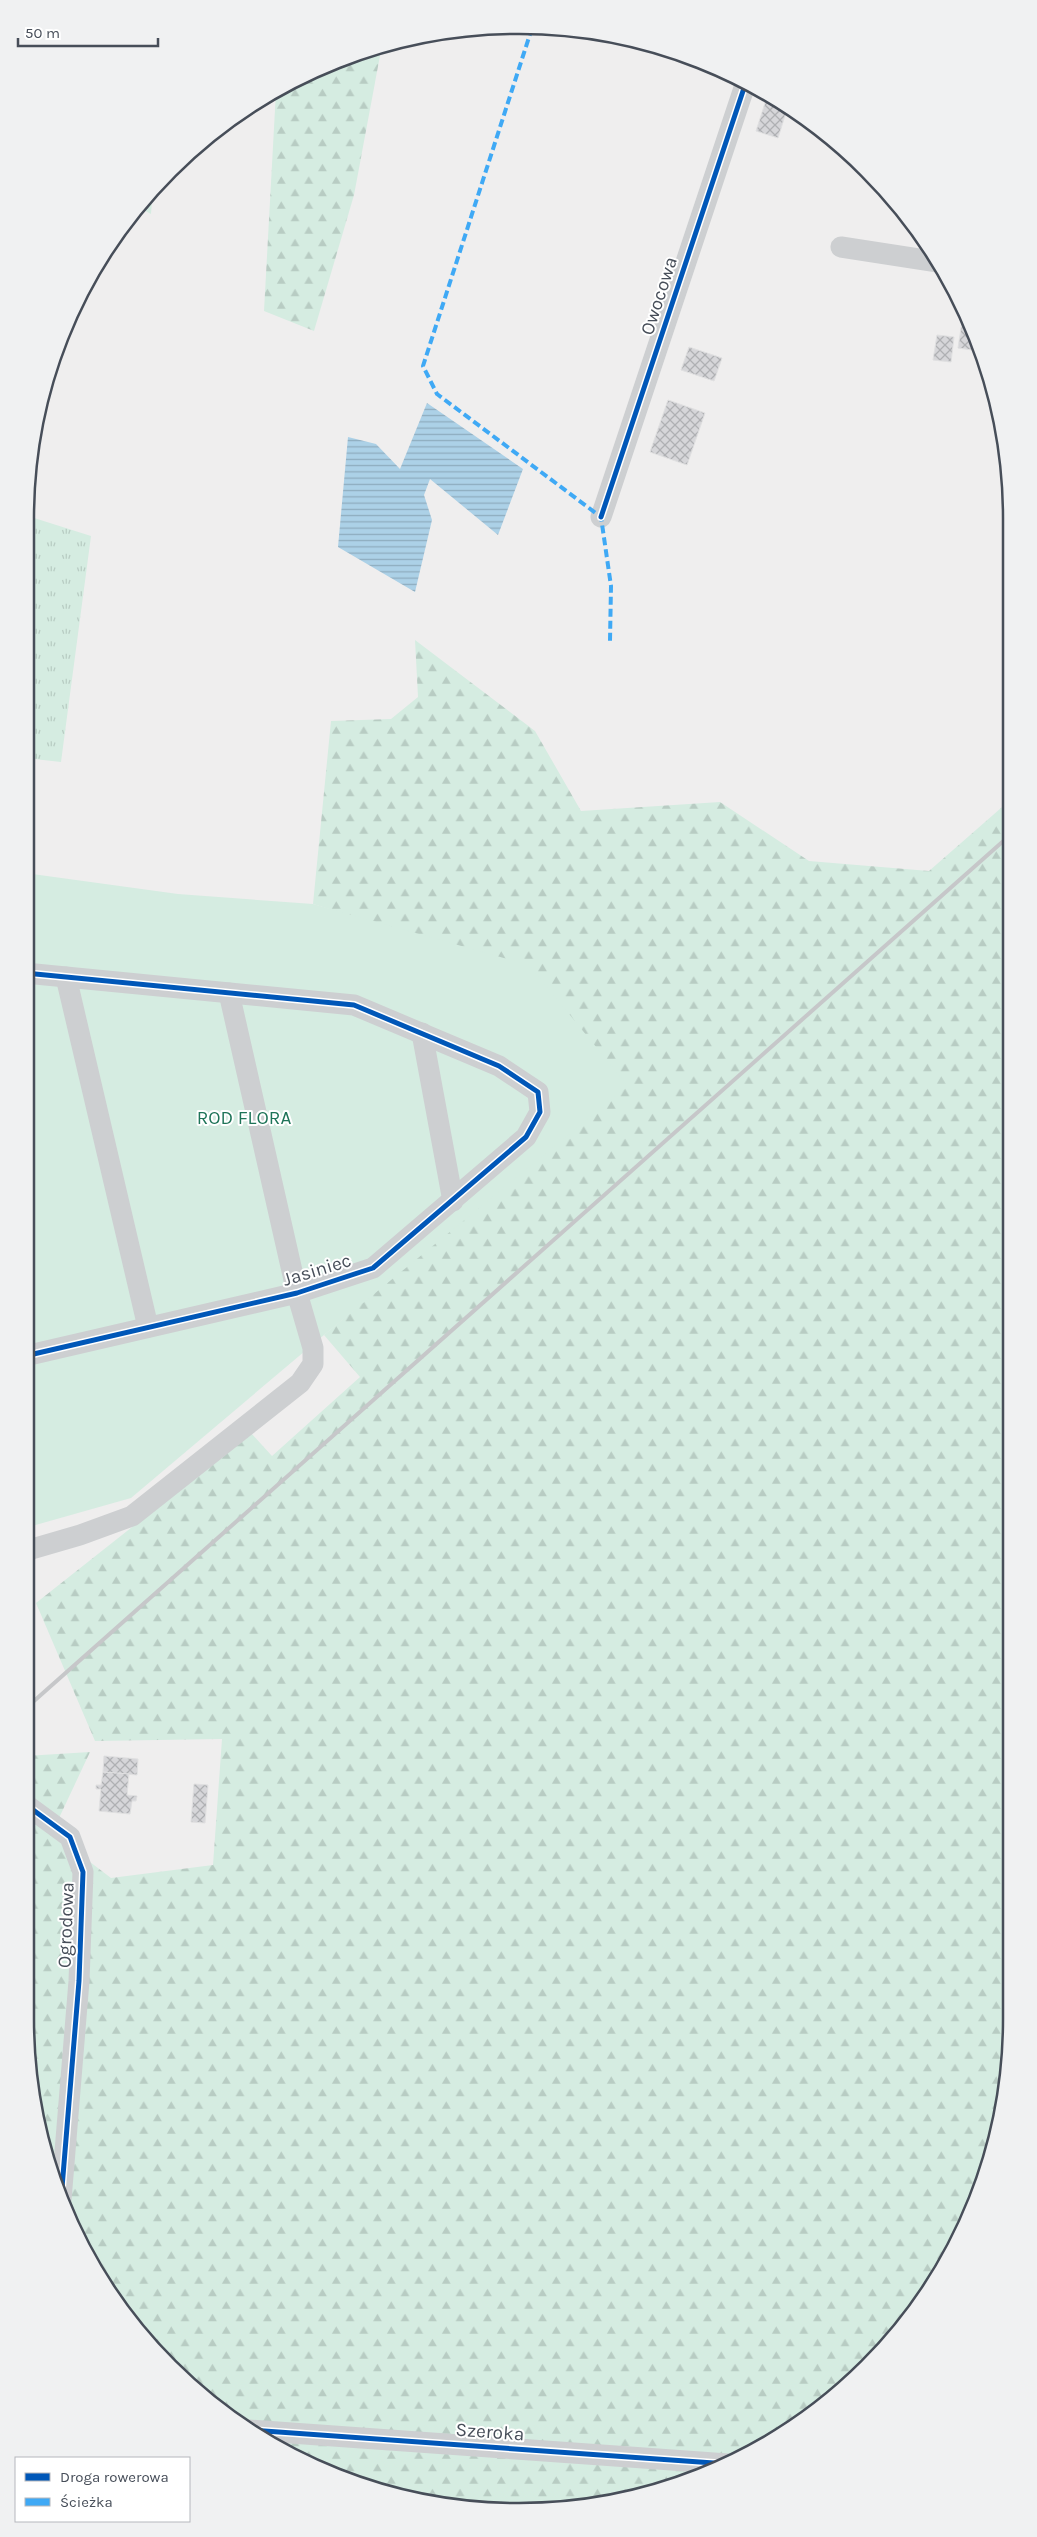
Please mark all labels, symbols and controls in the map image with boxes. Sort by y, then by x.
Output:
scale bar [18,15,158,47]
text: 50 m [25,24,60,42]
street label: Owocowa [636,254,682,338]
park label: ROD FLORA [197,1107,291,1129]
street label: Jasiniec [280,1249,354,1291]
street label: Ogrodowa [54,1882,78,1968]
street label: Szeroka [455,2419,525,2445]
legend [15,2457,190,2522]
text: Droga rowerowa [60,2468,169,2486]
text: Ścieżka [60,2493,113,2511]

